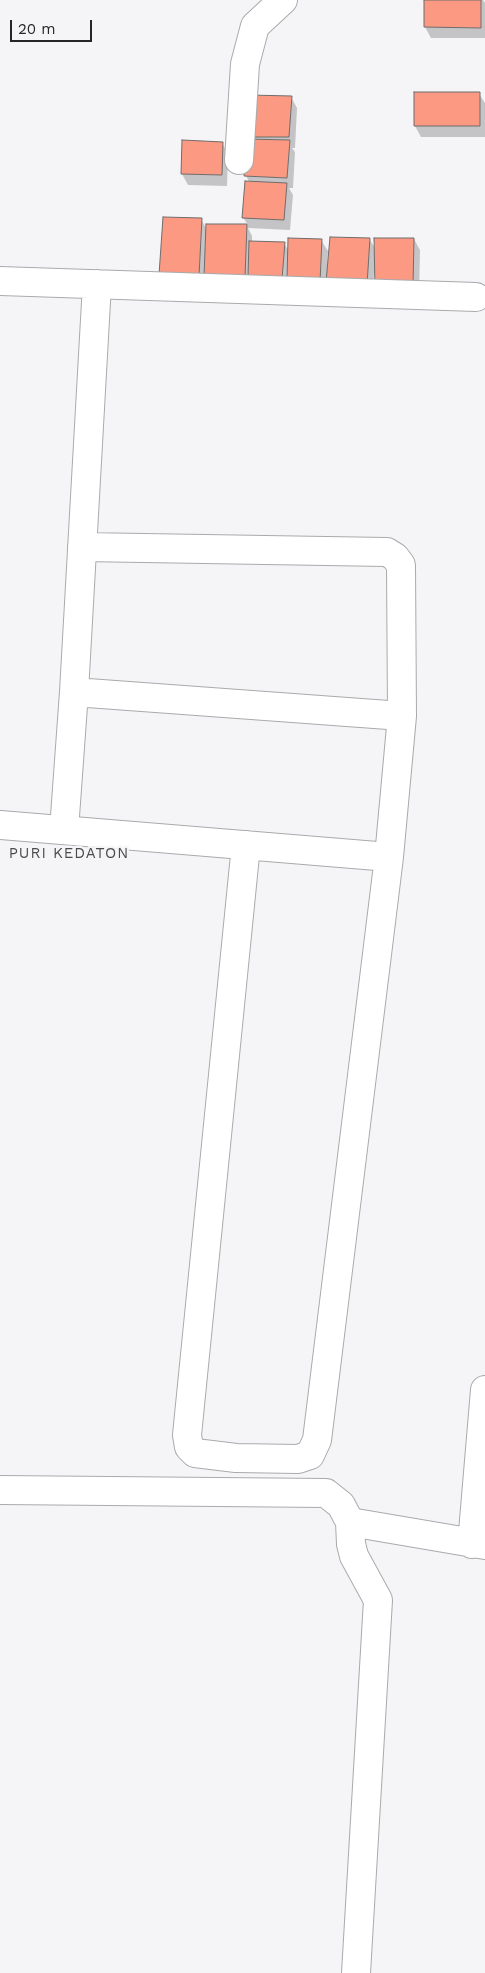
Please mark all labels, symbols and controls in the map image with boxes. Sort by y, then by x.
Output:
scale bar [12,10,95,42]
text: 20 m [18,20,56,38]
district label: PURI KEDATON [7,845,131,863]

